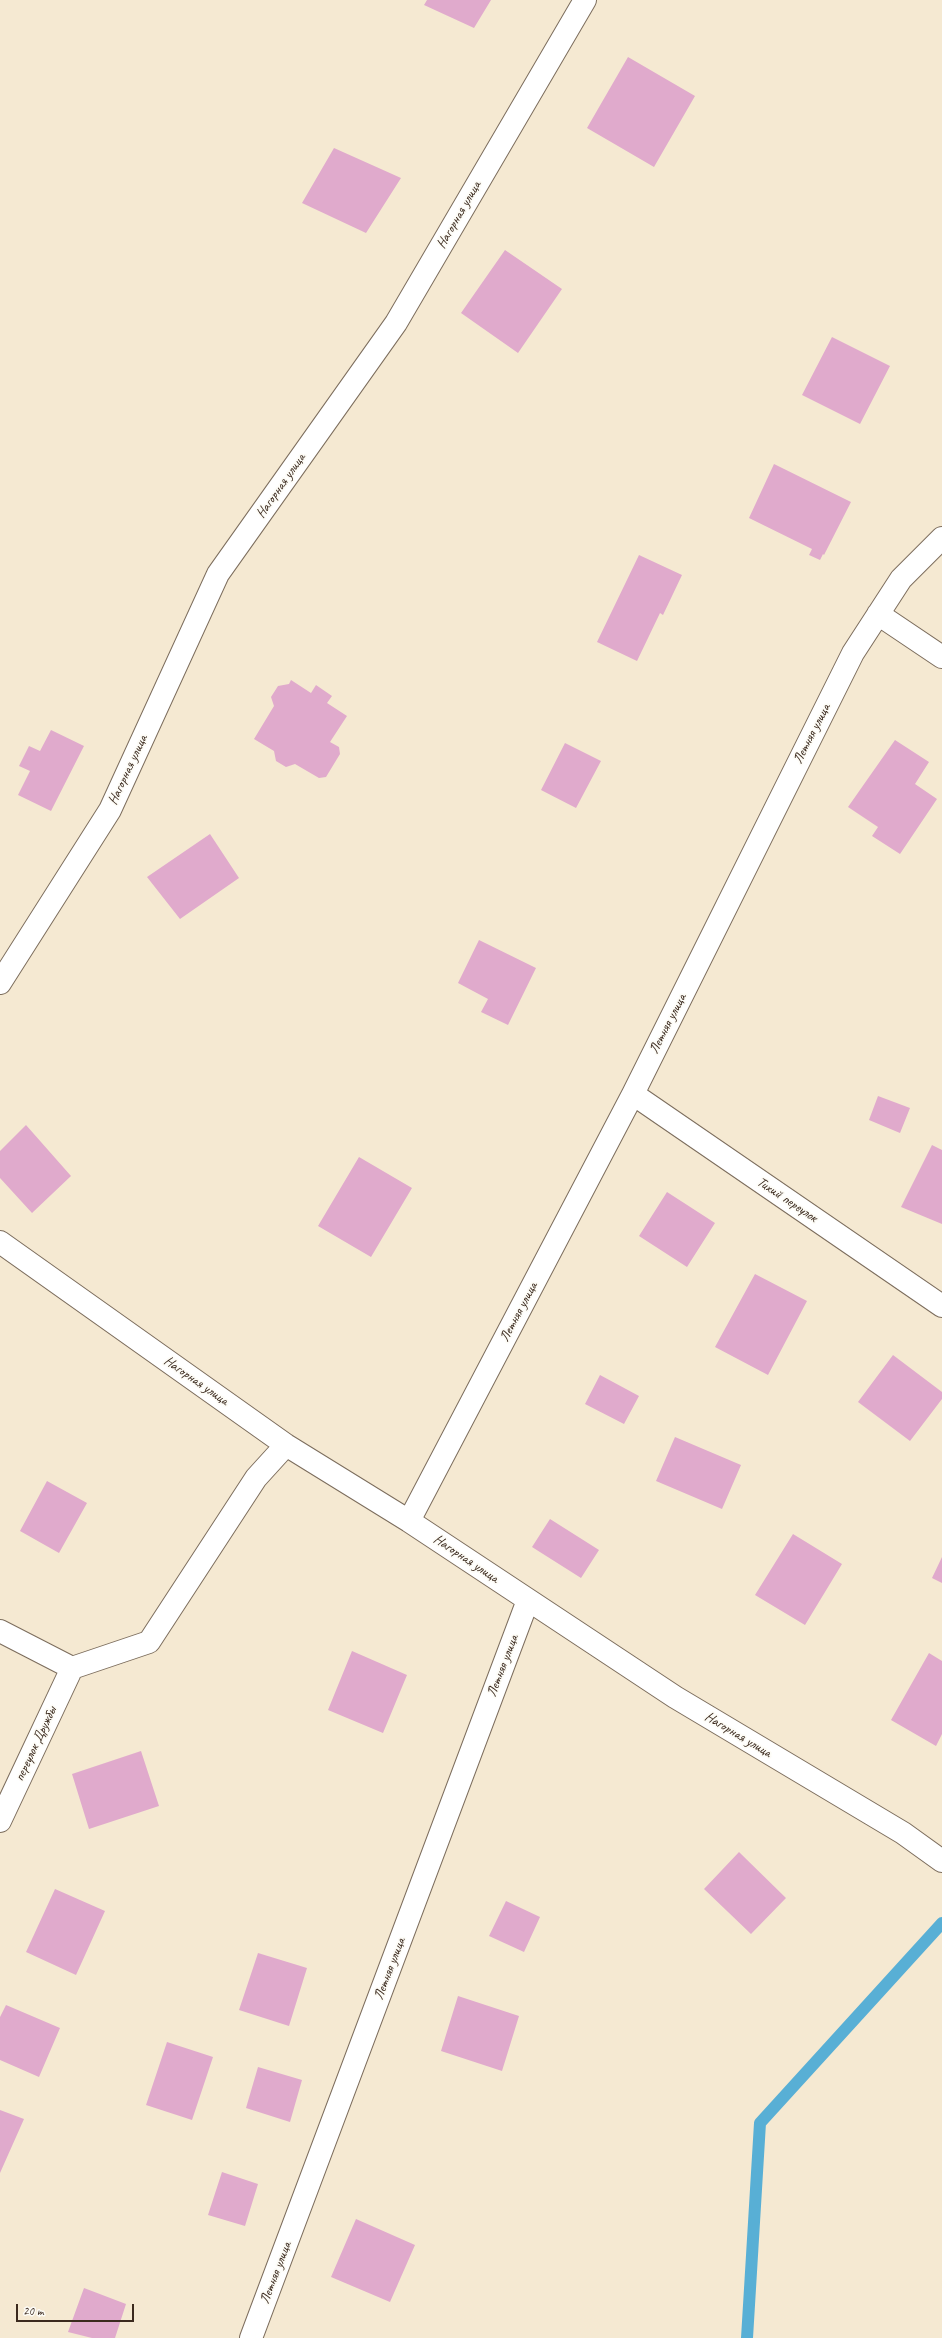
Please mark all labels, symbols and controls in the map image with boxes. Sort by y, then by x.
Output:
street label: Нагорная улица [433,178,485,252]
street label: Нагорная улица [253,450,309,522]
street label: Летняя улица [790,701,834,767]
street label: Нагорная улица [105,732,151,808]
street label: Летняя улица [646,991,690,1057]
street label: Тихий переулок [754,1174,820,1226]
street label: Летняя улица [496,1279,542,1345]
street label: Нагорная улица [160,1353,232,1409]
street label: Нагорная улица [430,1531,502,1587]
street label: Летняя улица [484,1633,522,1699]
street label: переулок Дружбы [11,1704,61,1784]
street label: Нагорная улица [702,1708,774,1762]
street label: Летняя улица [371,1936,409,2002]
street label: Летняя улица [257,2240,295,2306]
scale bar [18,2296,136,2322]
text: 20 m [23,2303,43,2319]

